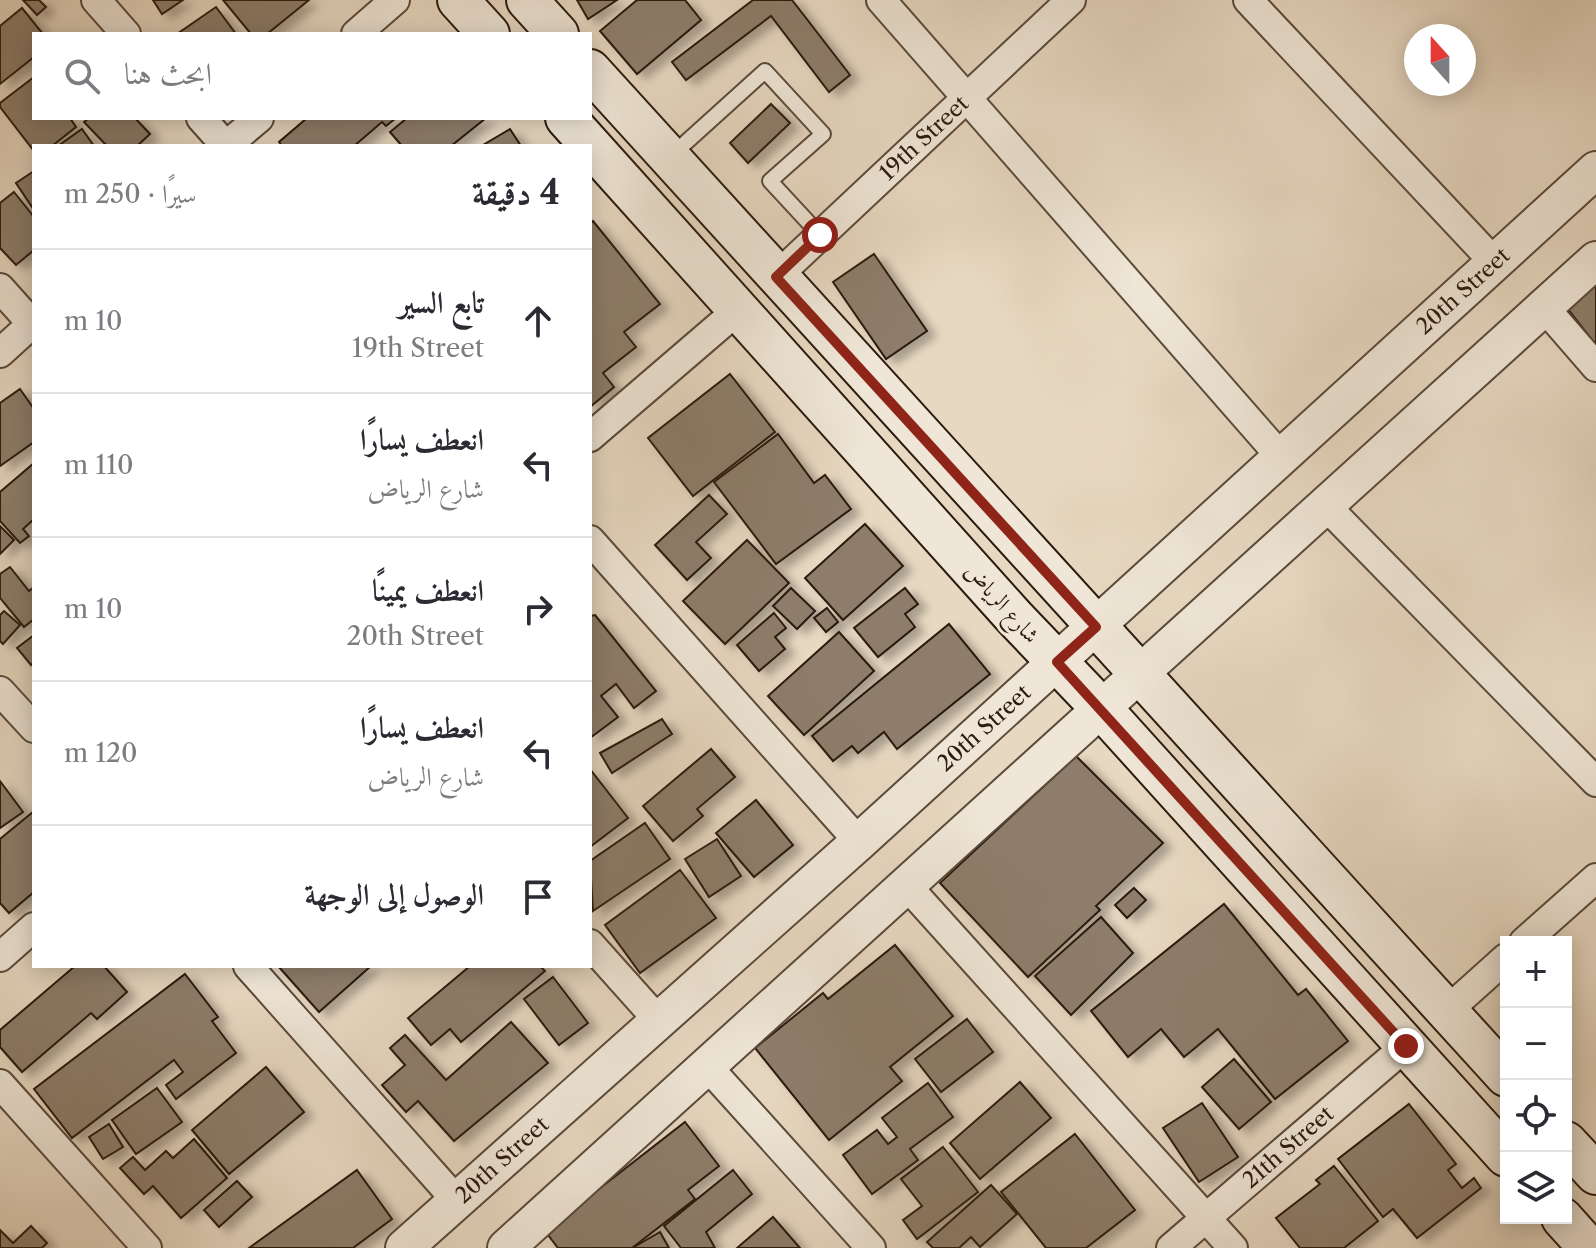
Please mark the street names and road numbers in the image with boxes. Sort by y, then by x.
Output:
street label: 19th Street [874,90,974,186]
street label: 20th Street [1411,242,1515,340]
street label: شارع الرياض [955,557,1045,652]
street label: 20th Street [932,679,1036,777]
street label: 21th Street [1237,1100,1339,1194]
street label: 20th Street [450,1111,554,1209]

